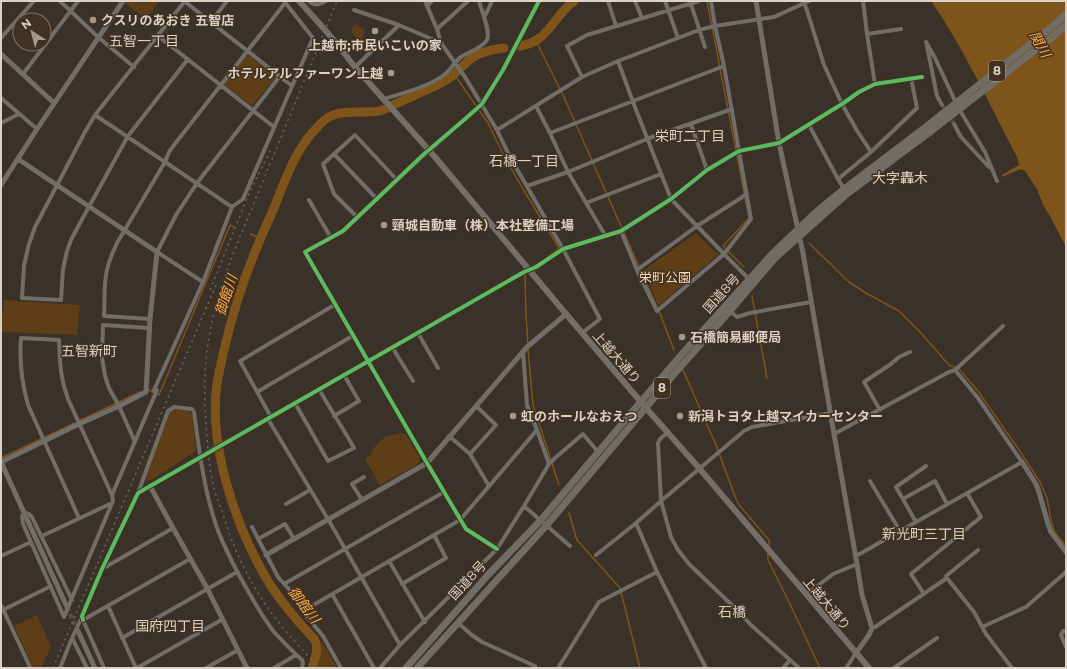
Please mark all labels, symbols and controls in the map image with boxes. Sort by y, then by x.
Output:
north arrow [12,12,52,52]
place label: クスリのあおき 五智店 [101,12,234,28]
marker: クスリのあおき 五智店 [88,15,98,25]
text: N [18,16,34,32]
marker: 上越市;市民いこいの家 [370,26,380,36]
water label: 関川 [1025,27,1056,62]
district label: 五智一丁目 [109,32,179,50]
place label: 上越市;市民いこいの家 [308,37,442,53]
road number: 8 [989,61,1005,81]
place label: ホテルアルファーワン上越 [227,65,383,81]
marker: ホテルアルファーワン上越 [386,68,396,78]
district label: 栄町二丁目 [655,127,725,145]
district label: 石橋一丁目 [489,152,559,170]
district label: 大字轟木 [872,169,928,187]
place label: 頸城自動車（株）本社整備工場 [392,217,574,233]
marker: 頸城自動車（株）本社整備工場 [379,220,389,230]
park label: 栄町公園 [639,269,691,285]
water label: 御館川 [211,270,242,318]
street label: 国道8号 [699,270,743,316]
street label: 上越大通り [590,327,644,387]
place label: 石橋簡易郵便局 [690,329,781,345]
marker: 石橋簡易郵便局 [677,332,687,342]
district label: 五智新町 [61,342,117,360]
road number: 8 [654,378,670,398]
place label: 虹のホールなおえつ [521,408,638,424]
place label: 新潟トヨタ上越マイカーセンター [688,408,883,424]
marker: 虹のホールなおえつ [508,411,518,421]
marker: 新潟トヨタ上越マイカーセンター [675,411,685,421]
district label: 新光町三丁目 [882,525,966,543]
street label: 国道8号 [445,557,489,603]
street label: 上越大通り [800,573,854,633]
water label: 御館川 [284,583,325,629]
district label: 石橋 [718,603,746,621]
district label: 国府四丁目 [135,617,205,635]

